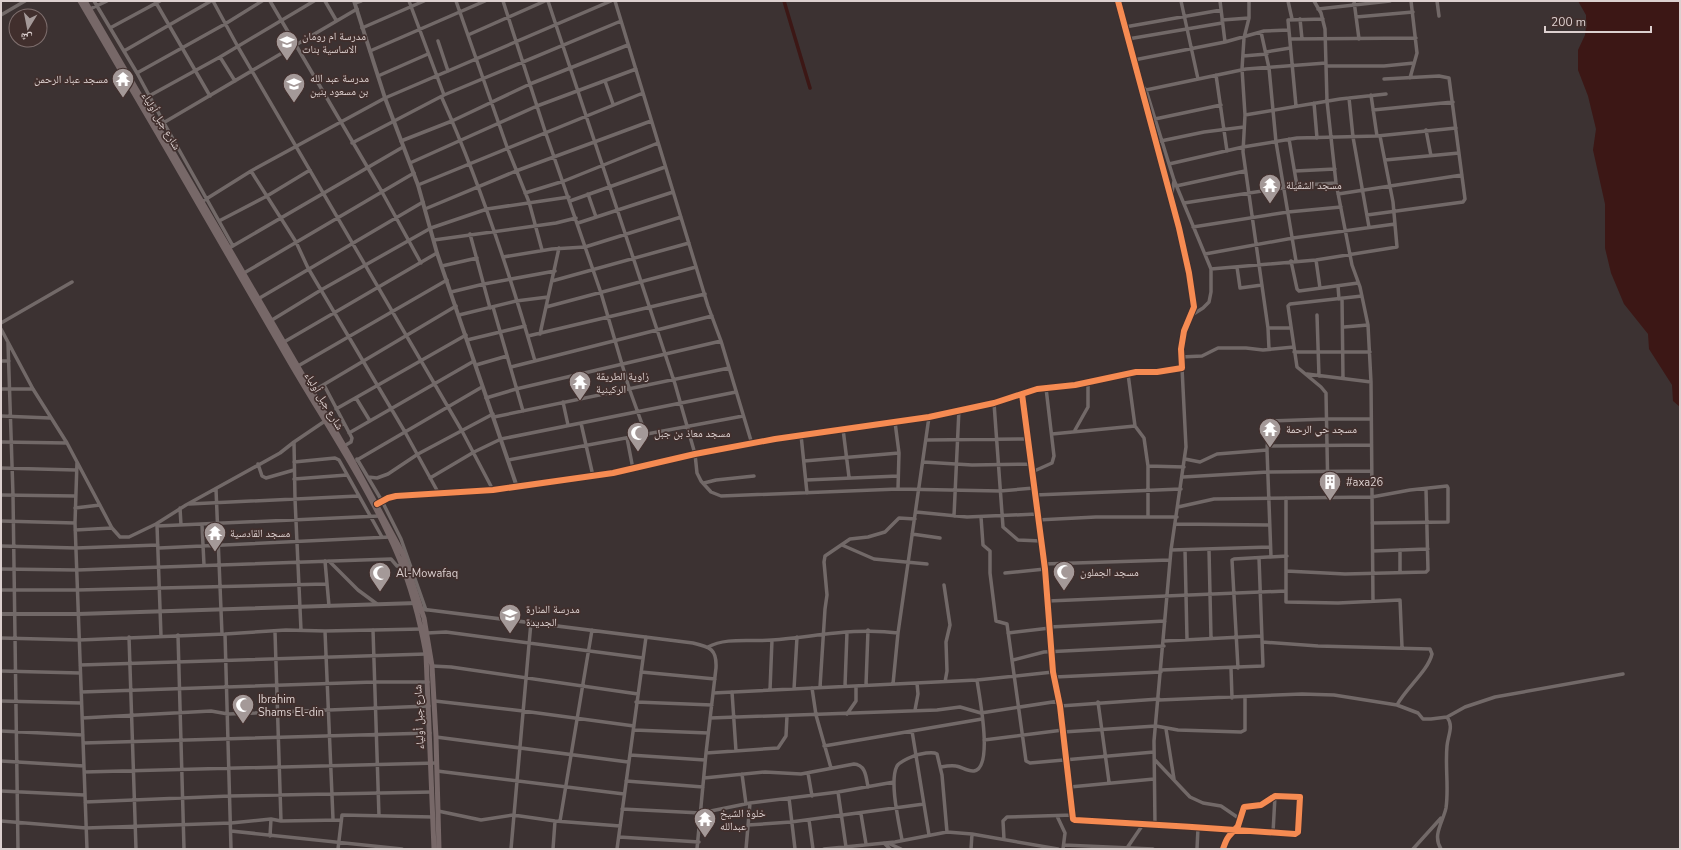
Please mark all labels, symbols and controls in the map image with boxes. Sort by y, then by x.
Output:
north arrow [8,8,48,48]
scale bar [1545,8,1651,34]
text: 200 m [1551,14,1586,30]
text: ش [19,29,33,46]
school or university icon: مدرسة ام رومان الاساسية بنات [274,29,300,62]
place label: مدرسة ام رومان الاساسية بنات [302,29,366,57]
temple icon: مسجد عباد الرحمن [110,66,136,99]
school or university icon: مدرسة عبد الله بن مسعود بنين [281,71,307,104]
place label: مدرسة عبد الله بن مسعود بنين [310,71,369,99]
place label: مسجد عباد الرحمن [34,72,108,87]
street label: شارع جبل أولياء [138,89,184,153]
temple icon: مسجد الشقيلة [1257,172,1283,205]
place label: مسجد الشقيلة [1286,178,1342,193]
street label: شارع جبل أولياء [301,369,347,433]
temple icon: زاوية الطريقة الركينية [567,369,593,402]
place label: زاوية الطريقة الركينية [596,369,649,397]
temple icon: مسجد حي الرحمة [1257,416,1283,449]
mosque icon: مسجد معاذ بن جبل [625,420,651,453]
place label: مسجد حي الرحمة [1286,422,1357,437]
place label: مسجد معاذ بن جبل [654,426,730,441]
building icon: #axa26 [1317,469,1343,502]
place label: #axa26 [1346,475,1384,490]
temple icon: مسجد القادسية [202,520,228,553]
place label: مسجد القادسية [230,526,290,541]
mosque icon: مسجد الجملون [1051,559,1077,592]
mosque icon: Al-Mowafaq [367,560,393,593]
place label: مسجد الجملون [1080,565,1139,580]
place label: Al-Mowafaq [396,566,458,581]
school or university icon: مدرسة المنارة الجديدة [497,602,523,635]
place label: مدرسة المنارة الجديدة [526,602,580,630]
street label: شارع جبل أولياء [410,684,428,750]
mosque icon: Ibrahim Shams El-din [230,692,256,725]
place label: Ibrahim Shams El-din [258,692,324,720]
temple icon: خلوة الشيخ عبدالله [692,806,718,839]
place label: خلوة الشيخ عبدالله [720,806,766,834]

